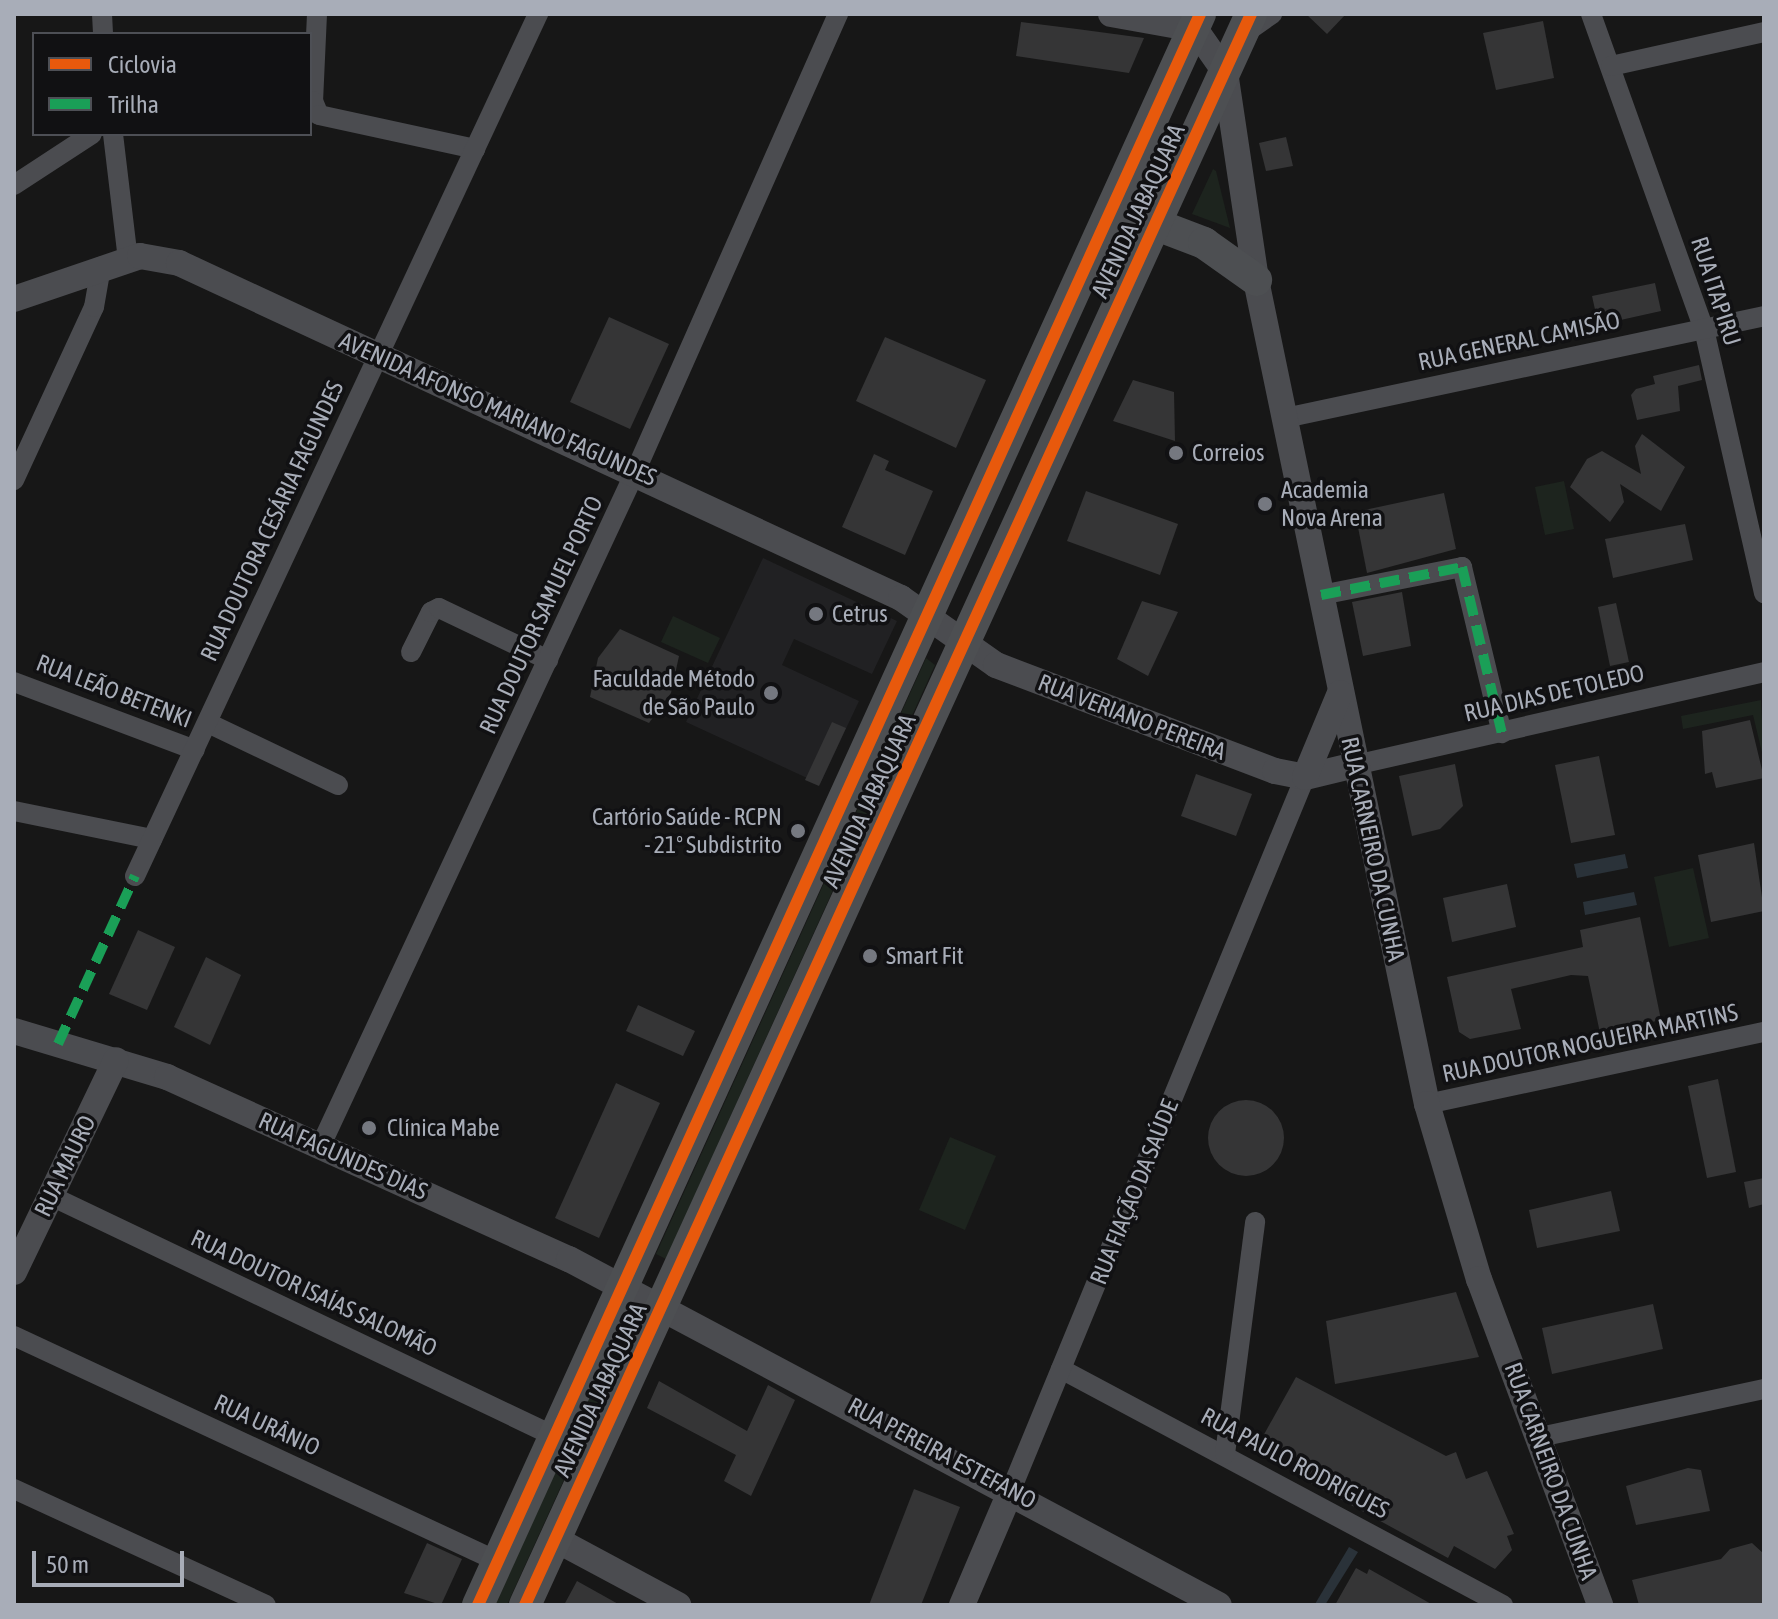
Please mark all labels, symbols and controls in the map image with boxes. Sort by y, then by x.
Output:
legend [32,32,312,136]
text: Ciclovia [108,51,177,78]
text: Trilha [108,91,159,118]
street label: AVENIDA JABAQUARA [1085,120,1191,302]
street label: RUA ITAPIRU [1685,233,1747,349]
street label: RUA GENERAL CAMISÃO [1416,306,1622,376]
street label: AVENIDA AFONSO MARIANO FAGUNDES [335,326,661,492]
street label: RUA DOUTORA CESÁRIA FAGUNDES [194,376,350,666]
place label: Correios [1192,439,1264,467]
marker: Correios [1167,444,1185,462]
place label: Academia Nova Arena [1281,476,1383,532]
street label: RUA DOUTOR SAMUEL PORTO [473,492,609,738]
marker: Academia Nova Arena [1256,495,1274,513]
place label: Cetrus [832,600,888,628]
marker: Cetrus [807,605,825,623]
street label: RUA LEÃO BETENKI [32,648,196,734]
street label: RUA DIAS DE TOLEDO [1461,658,1647,728]
place label: Faculdade Método de São Paulo [592,665,755,721]
street label: RUA VERIANO PEREIRA [1034,668,1230,766]
marker: Faculdade Método de São Paulo [762,684,780,702]
street label: AVENIDA JABAQUARA [816,710,922,892]
street label: RUA CARNEIRO DA CUNHA [1335,734,1411,964]
place label: Cartório Saúde - RCPN - 21º Subdistrito [592,803,782,859]
marker: Cartório Saúde - RCPN - 21º Subdistrito [789,822,807,840]
place label: Smart Fit [886,942,964,970]
marker: Smart Fit [861,947,879,965]
street label: RUA DOUTOR NOGUEIRA MARTINS [1440,998,1740,1088]
street label: RUA FIAÇÃO DA SAÚDE [1084,1095,1184,1289]
street label: RUA FAGUNDES DIAS [254,1106,432,1206]
street label: RUA MAURO [28,1111,102,1221]
place label: Clínica Mabe [387,1114,500,1142]
marker: Clínica Mabe [358,1117,380,1139]
street label: RUA DOUTOR ISAÍAS SALOMÃO [187,1223,441,1363]
street label: AVENIDA JABAQUARA [547,1299,653,1481]
street label: RUA CARNEIRO DA CUNHA [1498,1359,1604,1583]
street label: RUA URÂNIO [210,1388,324,1462]
street label: RUA PEREIRA ESTEFANO [843,1391,1041,1515]
street label: RUA PAULO RODRIGUES [1196,1401,1394,1525]
scale bar [36,1535,188,1585]
text: 50 m [46,1551,89,1578]

